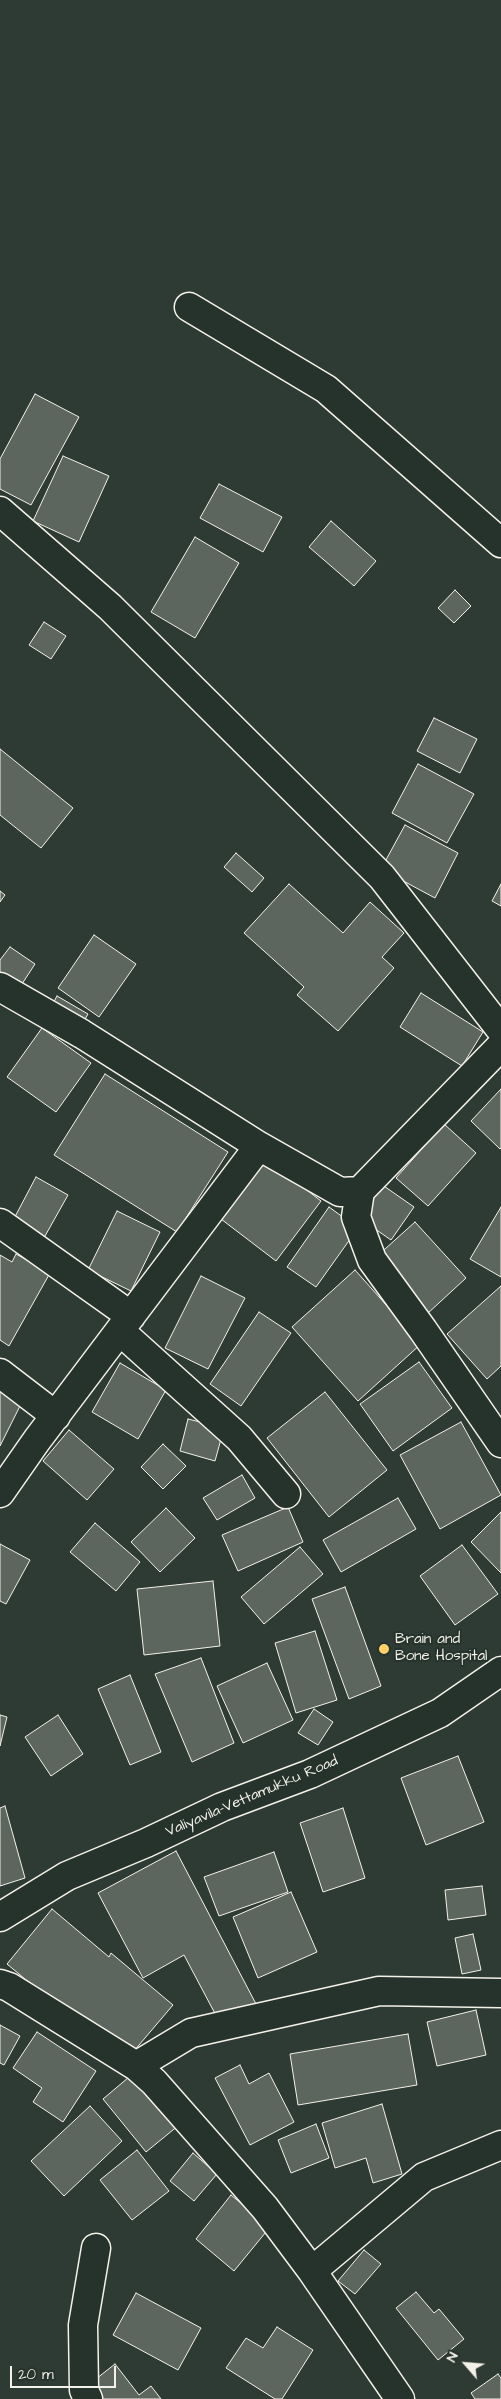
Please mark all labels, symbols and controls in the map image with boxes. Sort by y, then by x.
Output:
place label: Brain and Bone Hospital [395,1631,487,1666]
marker: Brain and Bone Hospital [377,1642,391,1656]
street label: Valiyavila-Vettamukku Road [163,1753,341,1841]
north arrow [441,2339,491,2389]
text: N [442,2349,464,2366]
scale bar [12,2356,119,2388]
text: 20 m [18,2364,54,2385]

